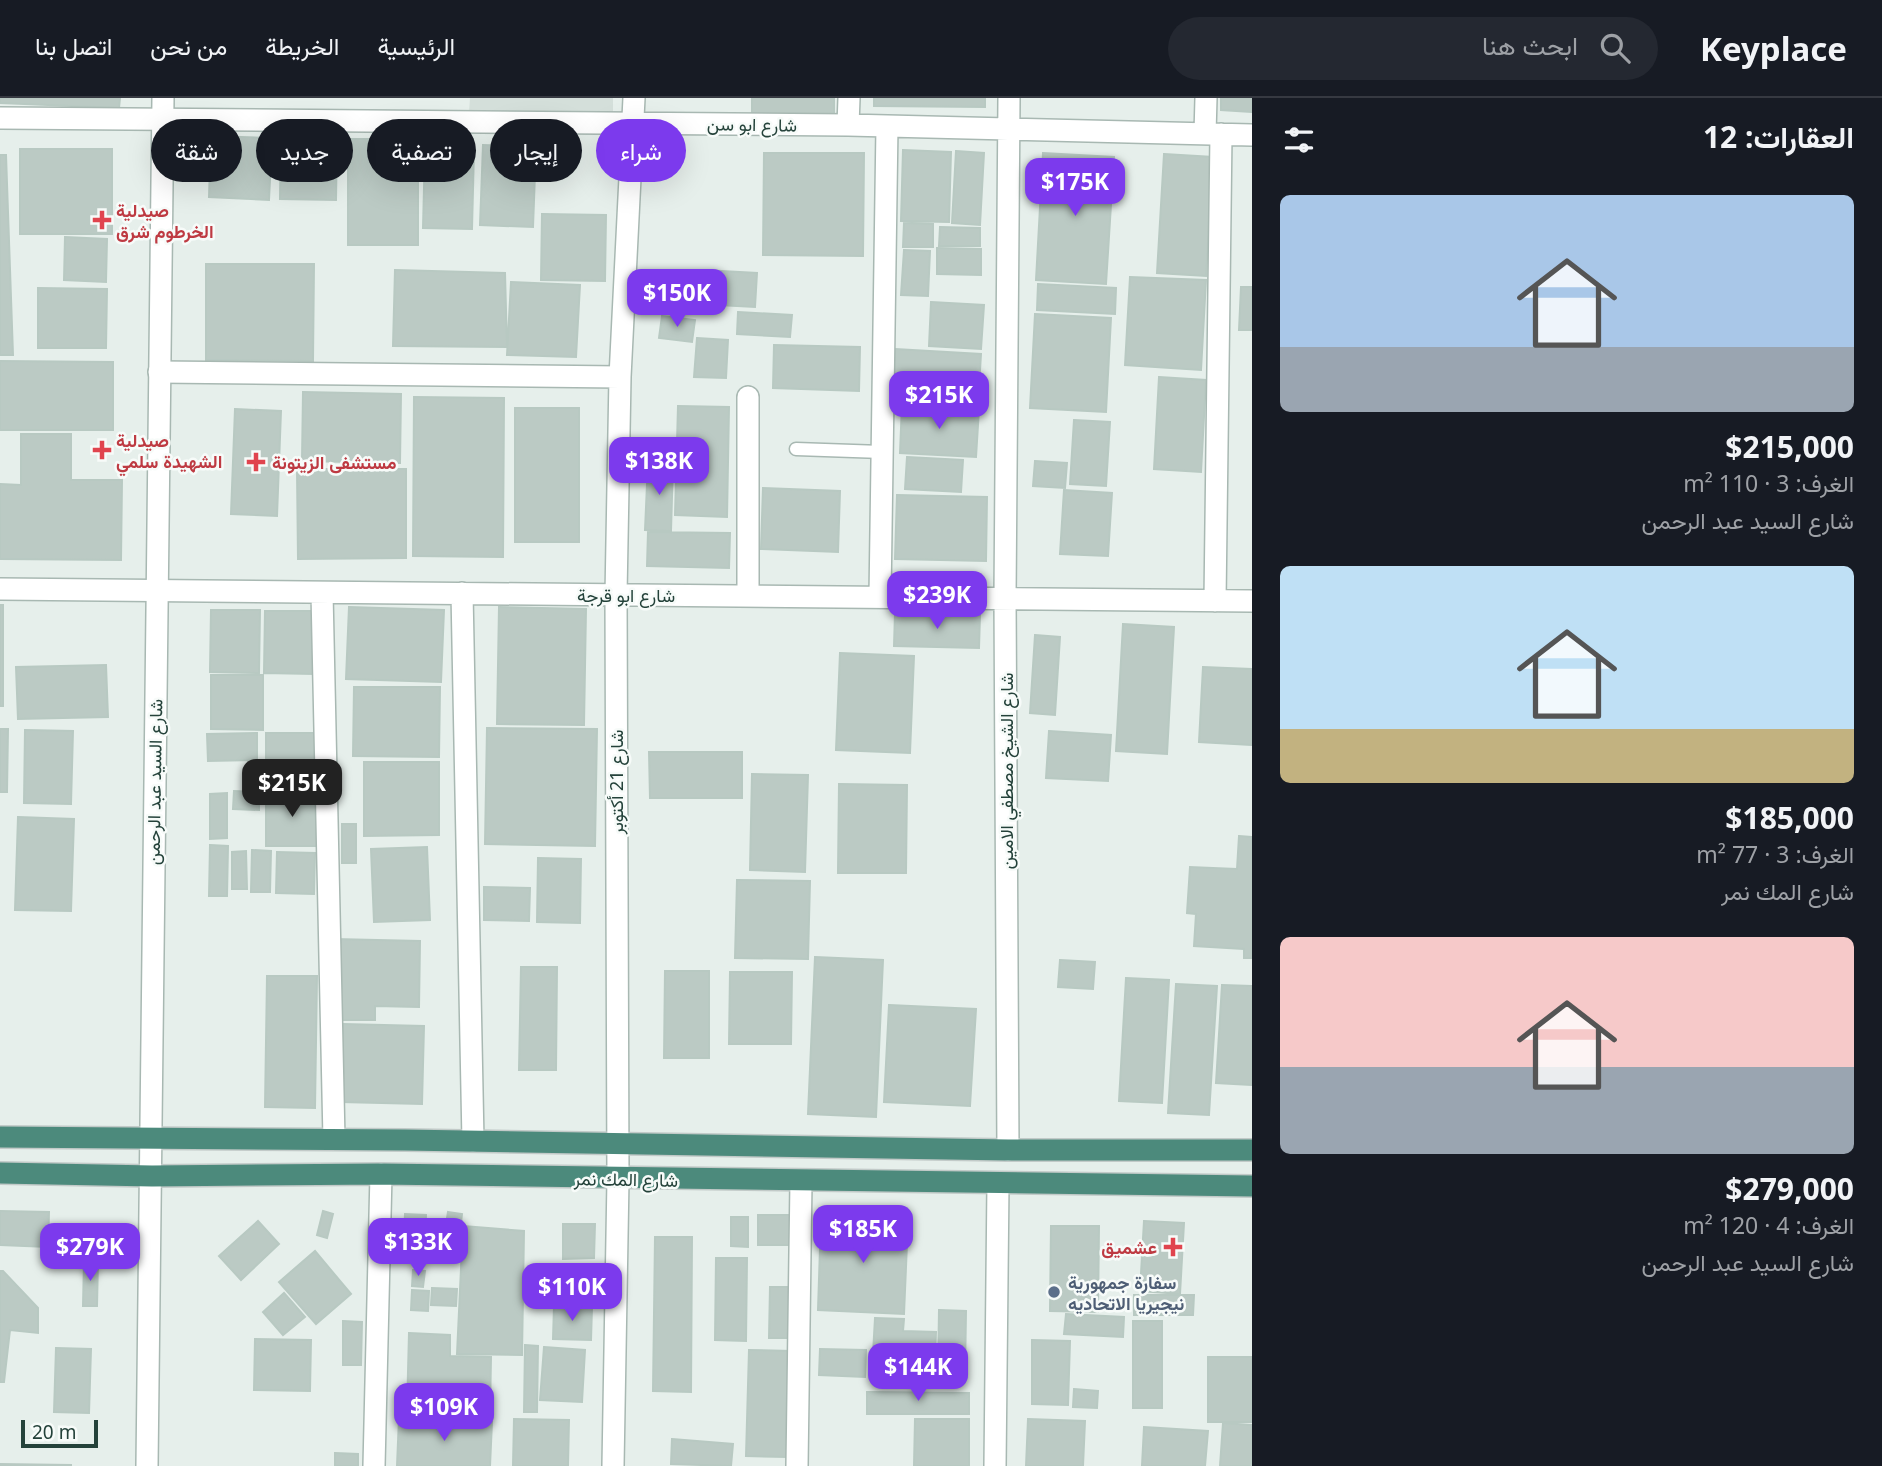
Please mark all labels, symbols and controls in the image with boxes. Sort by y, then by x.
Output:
search box [1168,17,1658,80]
text: Keyplace [1700,26,1847,71]
text: ابحث هنا [1482,27,1578,63]
text: اتصل بنا [35,29,112,62]
text: من نحن [150,29,227,62]
text: الخريطة [265,29,339,62]
text: الرئيسية [377,29,455,62]
icon: search [1596,29,1634,67]
street label: شارع ابو سن [707,111,797,138]
text: العقارات: 12 [1703,116,1854,157]
chip: شقة [151,119,242,182]
chip: جديد [256,119,353,182]
chip: تصفية [367,119,476,182]
chip: إيجار [490,119,582,182]
chip: شراء [596,119,686,182]
icon: filters [1280,121,1318,159]
pin: $175K [1026,158,1124,218]
text: $175K [1041,165,1109,197]
place label: صيدلية الخرطوم شرق [116,198,214,244]
marker: صيدلية الخرطوم شرق [94,212,110,228]
icon: home [1504,240,1630,366]
pin: $150K [628,270,726,329]
text: $150K [643,276,711,308]
pin: $215K [890,372,988,431]
text: $215K [905,378,973,410]
text: $215,000 [1725,426,1854,467]
place label: صيدلية الشهيدة سلمي [116,428,222,477]
pin: $138K [610,438,708,497]
marker: صيدلية الشهيدة سلمي [94,442,110,458]
text: $138K [625,444,693,476]
place label: مستشفى الزيتونة [272,450,397,474]
marker: مستشفى الزيتونة [246,452,266,472]
text: الغرف: 3 · 110 m² [1683,467,1854,499]
text: شارع السيد عبد الرحمن [1641,504,1854,536]
pin: $239K [888,572,986,631]
text: $239K [903,578,971,610]
street label: شارع ابو قرجة [577,583,675,608]
icon: home [1504,611,1630,737]
street label: شارع الشيخ مصطفي الامين [994,673,1022,869]
street label: شارع السيد عبد الرحمن [141,699,168,865]
street label: شارع 21 أكتوبر [604,729,629,836]
pin: $215K [243,760,341,819]
text: $215K [258,766,326,798]
text: $185,000 [1725,797,1854,838]
text: الغرف: 3 · 77 m² [1696,838,1854,870]
text: شارع المك نمر [1721,875,1854,907]
icon: home [1504,982,1630,1108]
street label: شارع المك نمر [573,1166,678,1193]
text: $279,000 [1725,1168,1854,1209]
pin: $185K [814,1206,912,1265]
text: الغرف: 4 · 120 m² [1683,1209,1854,1241]
text: $185K [829,1212,897,1244]
pin: $133K [369,1218,467,1278]
pin: $279K [41,1224,139,1283]
text: $133K [384,1225,452,1257]
text: $279K [56,1230,124,1262]
place label: عشميق [1101,1235,1157,1259]
marker: عشميق [1163,1237,1183,1257]
text: شارع السيد عبد الرحمن [1641,1246,1854,1278]
pin: $110K [523,1264,621,1323]
text: $110K [538,1270,606,1302]
place label: سفارة جمهورية نيجيريا الاتحاديه [1068,1270,1184,1315]
marker: سفارة جمهورية نيجيريا الاتحاديه [1046,1284,1062,1300]
pin: $144K [869,1344,967,1403]
text: $144K [884,1350,952,1382]
pin: $109K [395,1384,493,1443]
text: $109K [410,1390,478,1422]
scale bar [21,1417,98,1449]
text: 20 m [32,1419,76,1445]

